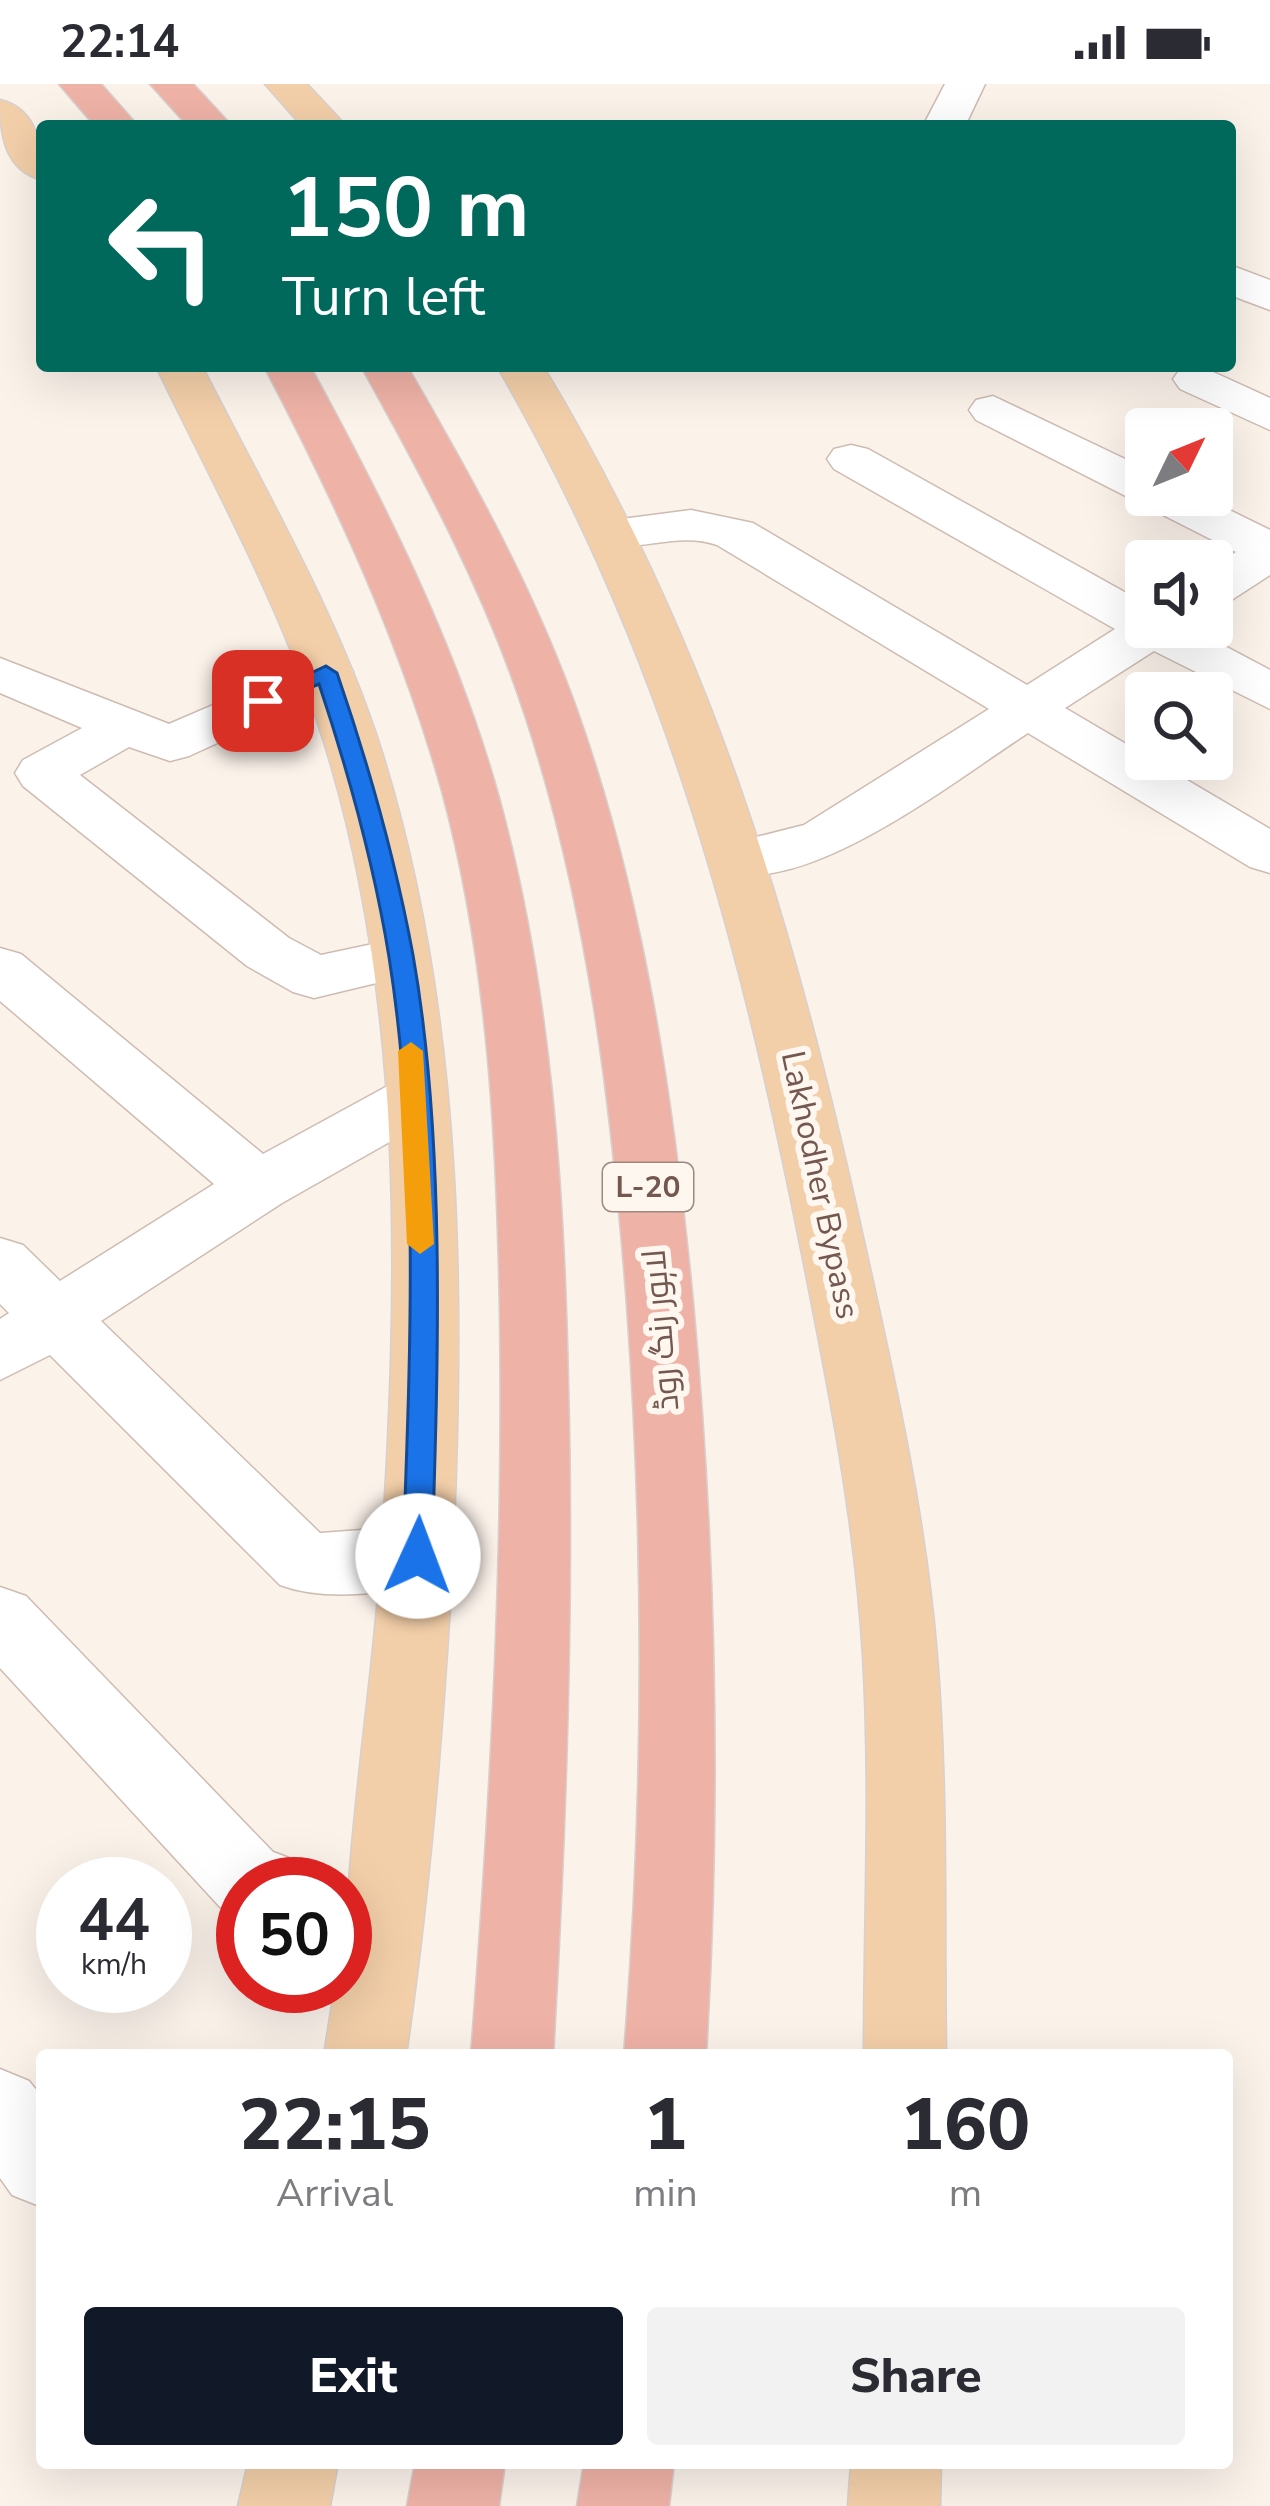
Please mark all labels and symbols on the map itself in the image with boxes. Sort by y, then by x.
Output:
north arrow [1125,408,1233,516]
pin [212,650,314,752]
street label: Lakhodher Bypass [770,1047,870,1323]
road number: L-20 [603,1163,693,1211]
street label: لاہور رنگ روڈ [632,1247,690,1413]
position arrow [355,1493,481,1619]
speed limit sign: 50 [216,1857,372,2013]

